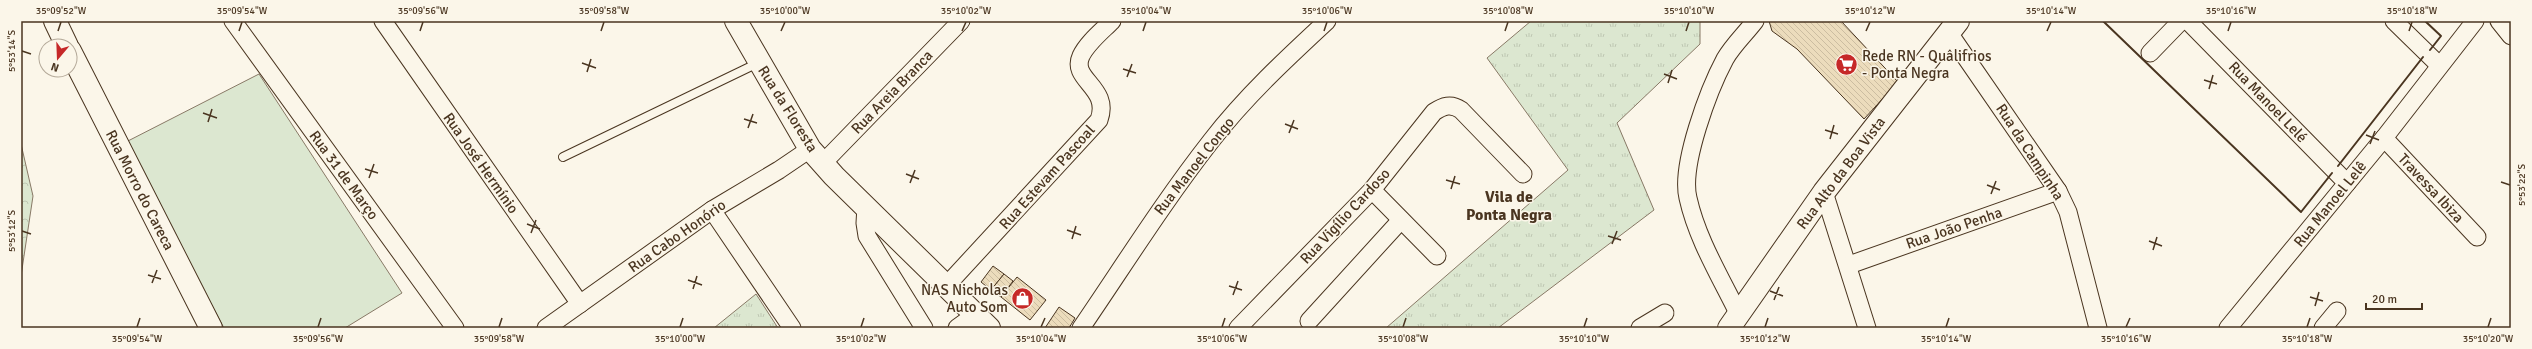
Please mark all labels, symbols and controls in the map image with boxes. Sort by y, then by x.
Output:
text: 35°09'52"W [36,5,87,17]
text: 35°09'54"W [217,5,268,17]
text: 35°09'56"W [398,5,449,17]
text: 35°09'58"W [579,5,630,17]
text: 35°10'00"W [760,5,811,17]
text: 35°10'02"W [941,5,992,17]
text: 35°10'04"W [1121,5,1172,17]
text: 35°10'06"W [1302,5,1353,17]
text: 35°10'08"W [1483,5,1534,17]
text: 35°10'10"W [1664,5,1715,17]
text: 35°10'12"W [1845,5,1896,17]
text: 35°10'14"W [2026,5,2077,17]
text: 35°10'16"W [2206,5,2257,17]
text: 35°10'18"W [2387,5,2438,17]
text: 5°53'14"S [6,29,18,72]
north arrow [38,38,78,78]
street label: Rua Areia Branca [848,46,936,138]
place label: Rede RN - Qualifrios - Ponta Negra [1862,47,1992,82]
supermarket icon: Rede RN - Qualifrios - Ponta Negra [1834,52,1860,78]
street label: Rua Manoel Lelé [2225,58,2311,146]
text: N [49,60,61,74]
street label: Rua da Floresta [754,62,822,156]
street label: Rua da Campinha [1992,100,2068,204]
street label: Rua José Hermínio [440,109,523,217]
street label: Rua Manoel Congo [1150,113,1238,219]
street label: Rua Alto da Boa Vista [1793,113,1889,233]
street label: Rua Estevam Pascoal [995,121,1099,233]
street label: Rua Morro do Careca [102,127,178,253]
street label: Rua 31 de Março [306,127,382,223]
street label: Travessa Ibiza [2394,150,2468,226]
street label: Rua Manoel Lelê [2290,157,2370,251]
text: 5°53'22"S [2516,163,2528,206]
street label: Rua Vigílio Cardoso [1296,164,1394,267]
district label: Vila de Ponta Negra [1466,187,1552,225]
street label: Rua Cabo Honório [625,196,729,276]
street label: Rua João Penha [1904,203,2004,253]
text: 5°53'12"S [6,209,18,252]
place label: NAS Nicholas Auto Som [921,281,1008,316]
scale bar [2366,285,2422,311]
shop icon: NAS Nicholas Auto Som [1010,286,1036,312]
text: 20 m [2372,292,2397,307]
text: 35°09'54"W [112,333,163,345]
text: 35°09'56"W [293,333,344,345]
text: 35°09'58"W [474,333,525,345]
text: 35°10'00"W [655,333,706,345]
text: 35°10'02"W [836,333,887,345]
text: 35°10'04"W [1016,333,1067,345]
text: 35°10'06"W [1197,333,1248,345]
text: 35°10'08"W [1378,333,1429,345]
text: 35°10'10"W [1559,333,1610,345]
text: 35°10'12"W [1740,333,1791,345]
text: 35°10'14"W [1921,333,1972,345]
text: 35°10'16"W [2101,333,2152,345]
text: 35°10'18"W [2282,333,2333,345]
text: 35°10'20"W [2463,333,2514,345]

